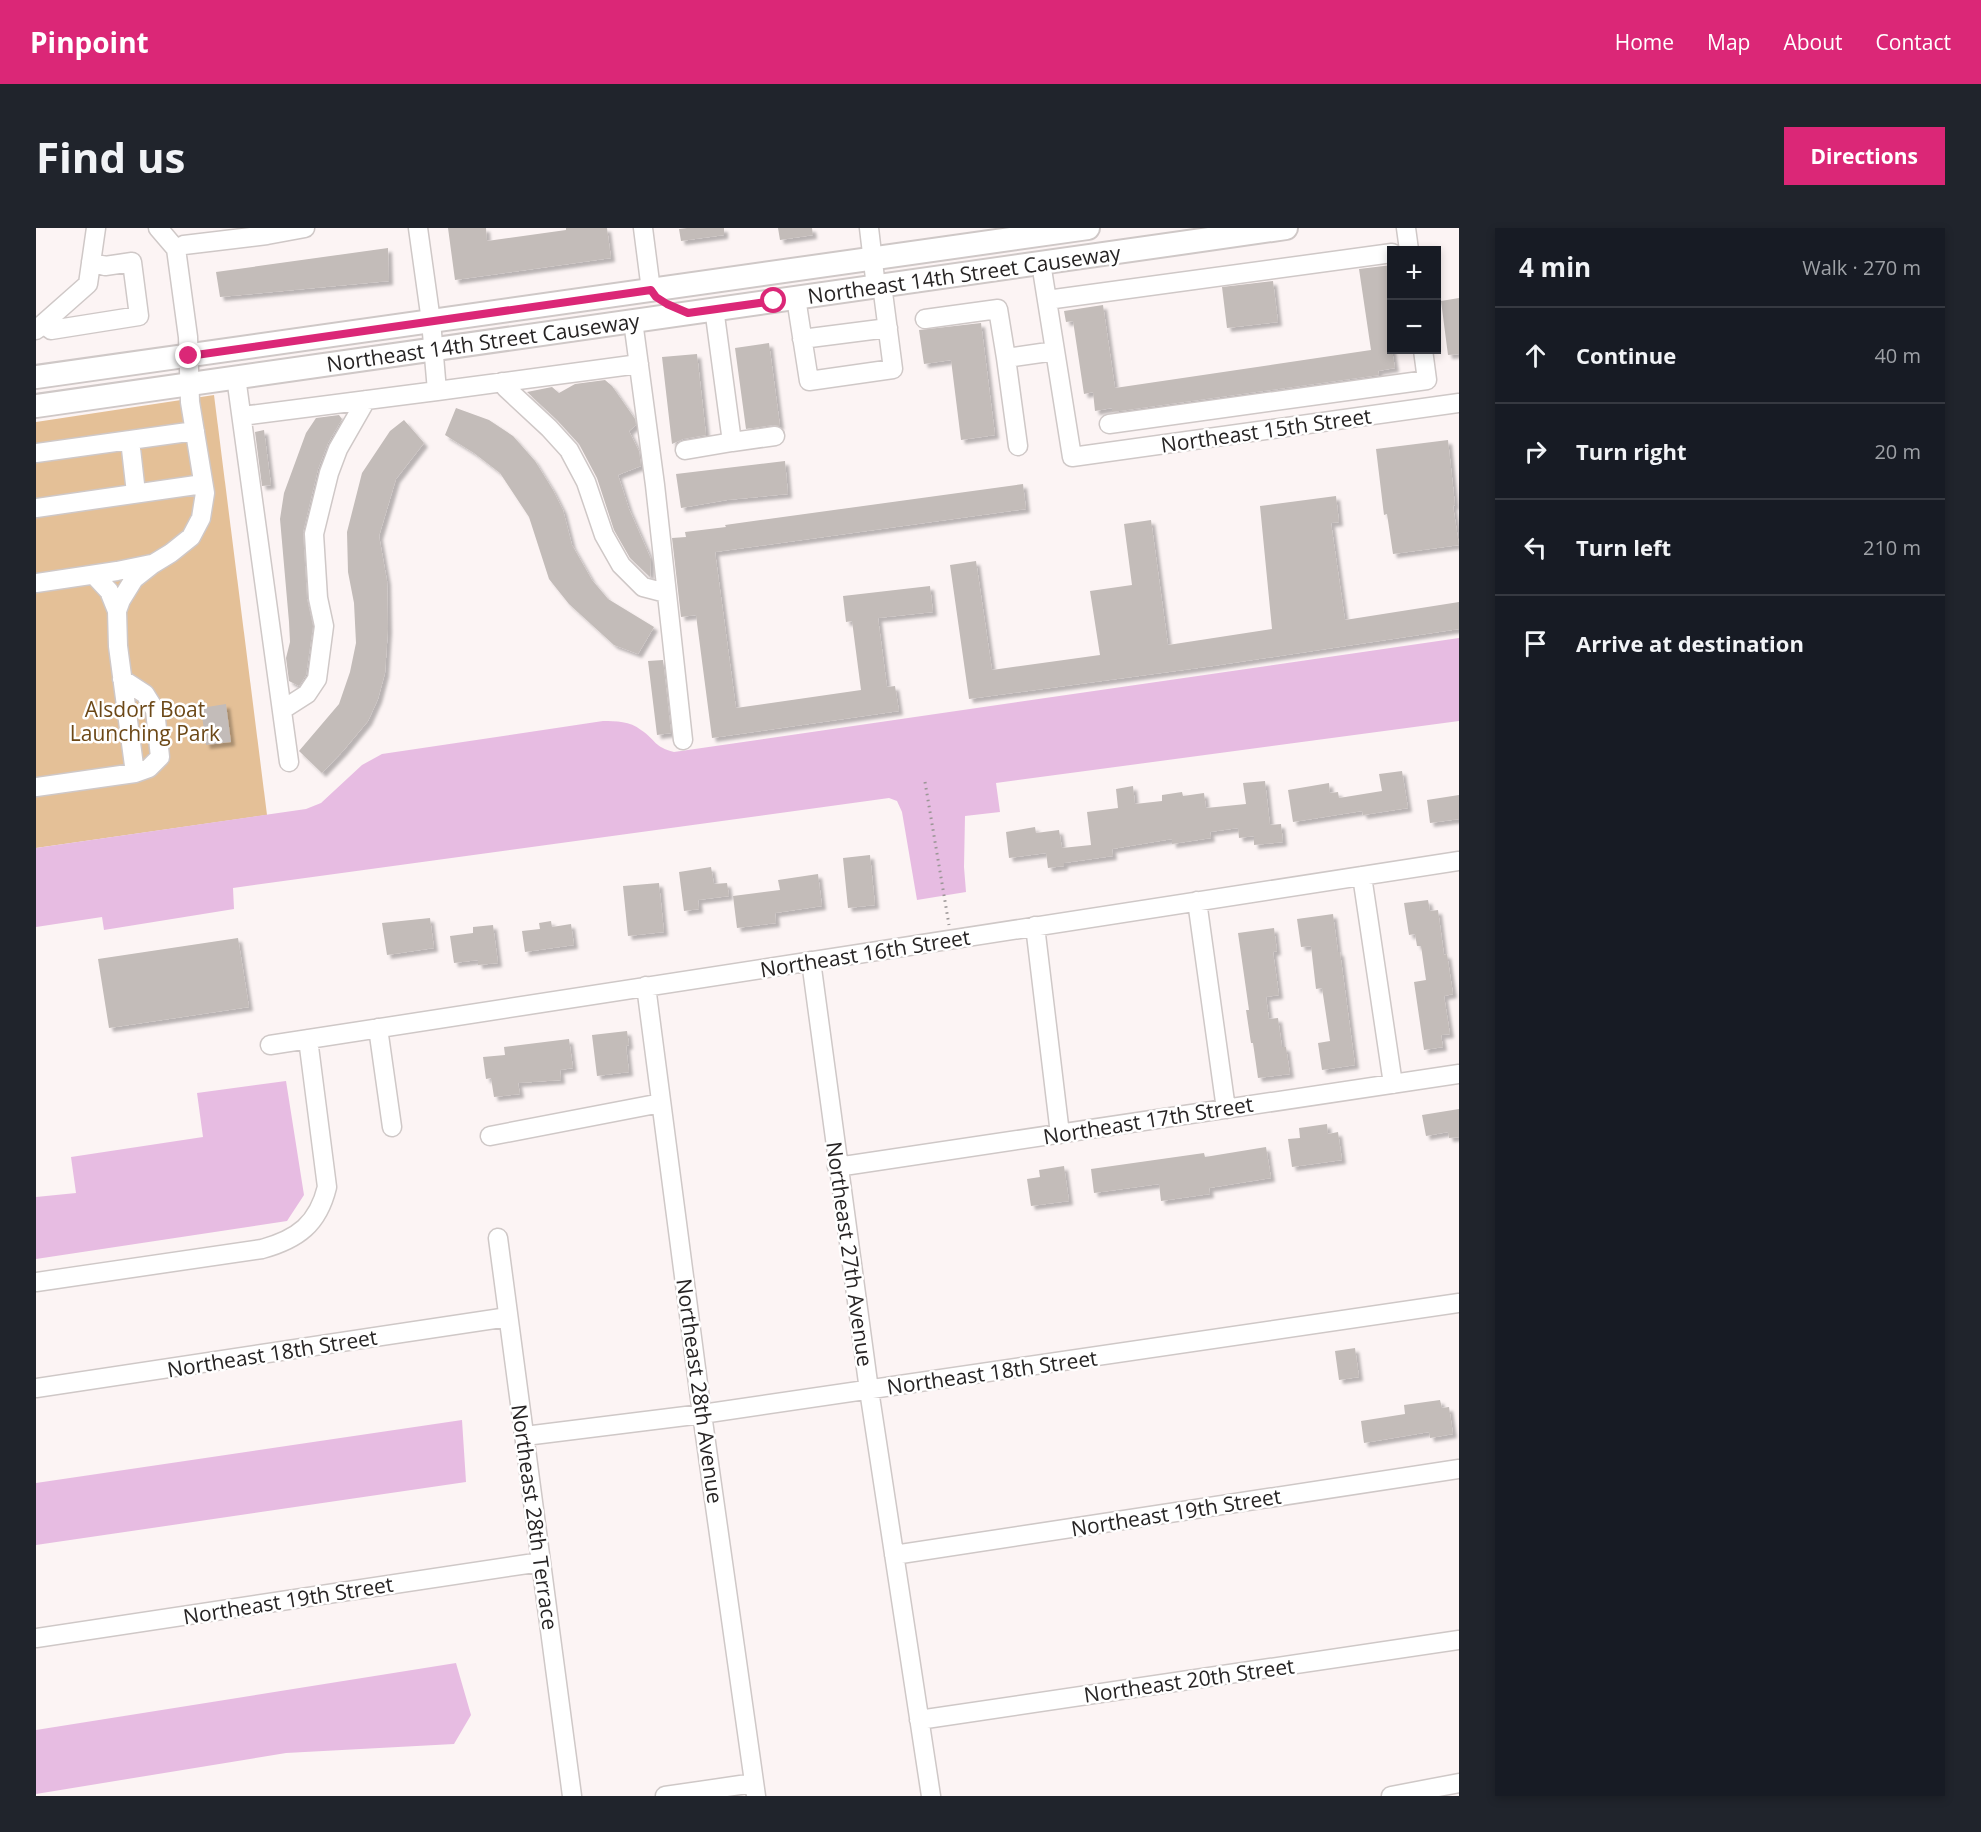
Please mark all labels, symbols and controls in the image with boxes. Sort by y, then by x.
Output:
text: Pinpoint [30,23,149,61]
text: Home [1615,28,1674,56]
text: Map [1707,28,1750,56]
text: About [1783,28,1843,56]
text: Contact [1876,28,1951,56]
button: Directions [1784,127,1945,185]
text: Find us [36,128,185,185]
street label: Northeast 14th Street Causeway [806,238,1123,310]
map controls [1387,246,1441,354]
button: + [1387,246,1441,300]
text: 4 min [1519,249,1591,285]
text: Walk · 270 m [1802,254,1921,281]
route start [760,287,786,313]
button: − [1387,300,1441,354]
street label: Northeast 14th Street Causeway [325,306,642,378]
icon: ahead [1519,339,1552,372]
text: Continue [1576,340,1676,370]
route end [175,342,201,368]
text: 40 m [1874,342,1921,369]
street label: Northeast 15th Street [1159,401,1373,459]
icon: right [1519,435,1552,468]
text: Turn right [1576,436,1687,466]
text: 20 m [1874,438,1921,465]
icon: left [1519,531,1552,564]
text: Turn left [1576,532,1671,562]
text: 210 m [1863,534,1921,561]
icon: arrive [1519,627,1552,660]
text: Arrive at destination [1576,628,1804,658]
park label: Alsdorf Boat Launching Park [70,695,220,747]
street label: Northeast 16th Street [758,923,972,983]
street label: Northeast 17th Street [1041,1090,1255,1150]
street label: Northeast 27th Avenue [820,1140,880,1368]
street label: Northeast 28th Avenue [670,1277,730,1505]
street label: Northeast 18th Street [165,1323,379,1383]
street label: Northeast 18th Street [885,1343,1099,1401]
street label: Northeast 28th Terrace [505,1402,565,1632]
street label: Northeast 19th Street [1069,1482,1283,1542]
street label: Northeast 19th Street [181,1570,395,1630]
street label: Northeast 20th Street [1082,1651,1296,1709]

